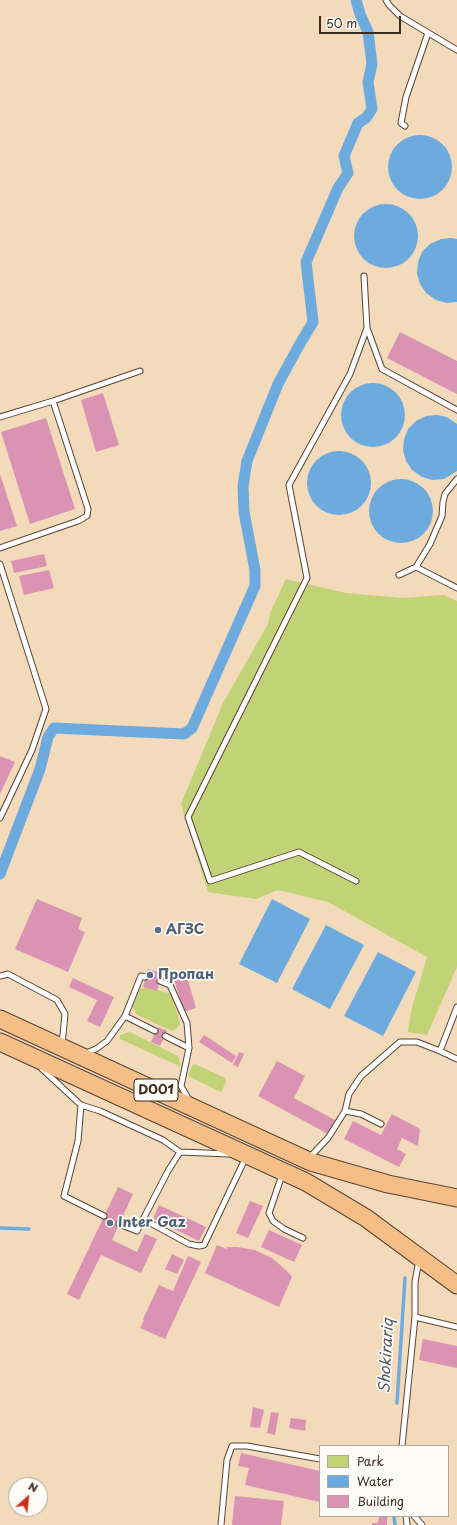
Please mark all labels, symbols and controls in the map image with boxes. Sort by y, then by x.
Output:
scale bar [321,8,403,34]
text: 50 m [326,14,357,32]
place label: АГЗС [166,922,204,938]
marker: АГЗС [153,925,163,935]
place label: Пропан [158,967,214,983]
marker: Пропан [145,970,155,980]
road number: D001 [134,1079,178,1101]
place label: Inter Gaz [118,1215,186,1231]
marker: Inter Gaz [105,1218,115,1228]
water label: Shokirariq [376,1318,398,1394]
legend [319,1445,449,1517]
text: Park [357,1452,384,1470]
text: Water [357,1472,393,1490]
north arrow [8,1477,48,1517]
text: N [25,1477,41,1496]
text: Building [357,1492,404,1510]

